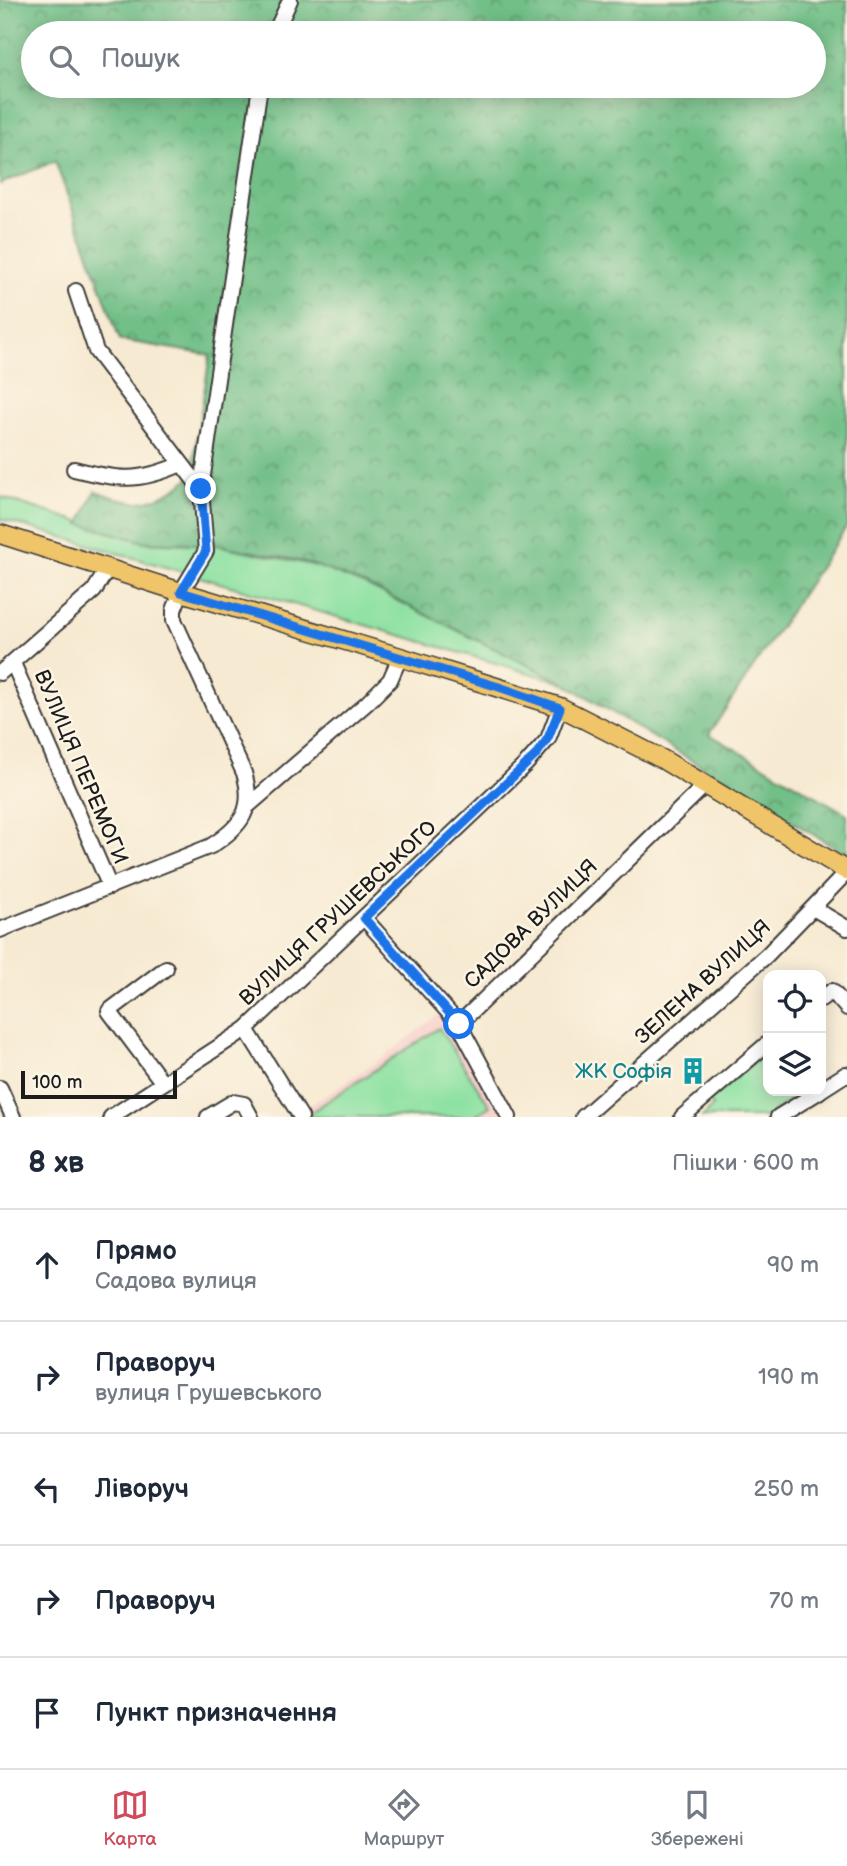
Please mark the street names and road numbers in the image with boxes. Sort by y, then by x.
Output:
street label: ВУЛИЦЯ ПЕРЕМОГИ [29,666,133,868]
street label: ВУЛИЦЯ ГРУШЕВСЬКОГО [234,815,442,1011]
street label: САДОВА ВУЛИЦЯ [459,854,603,994]
street label: ЗЕЛЕНА ВУЛИЦЯ [630,915,776,1049]

